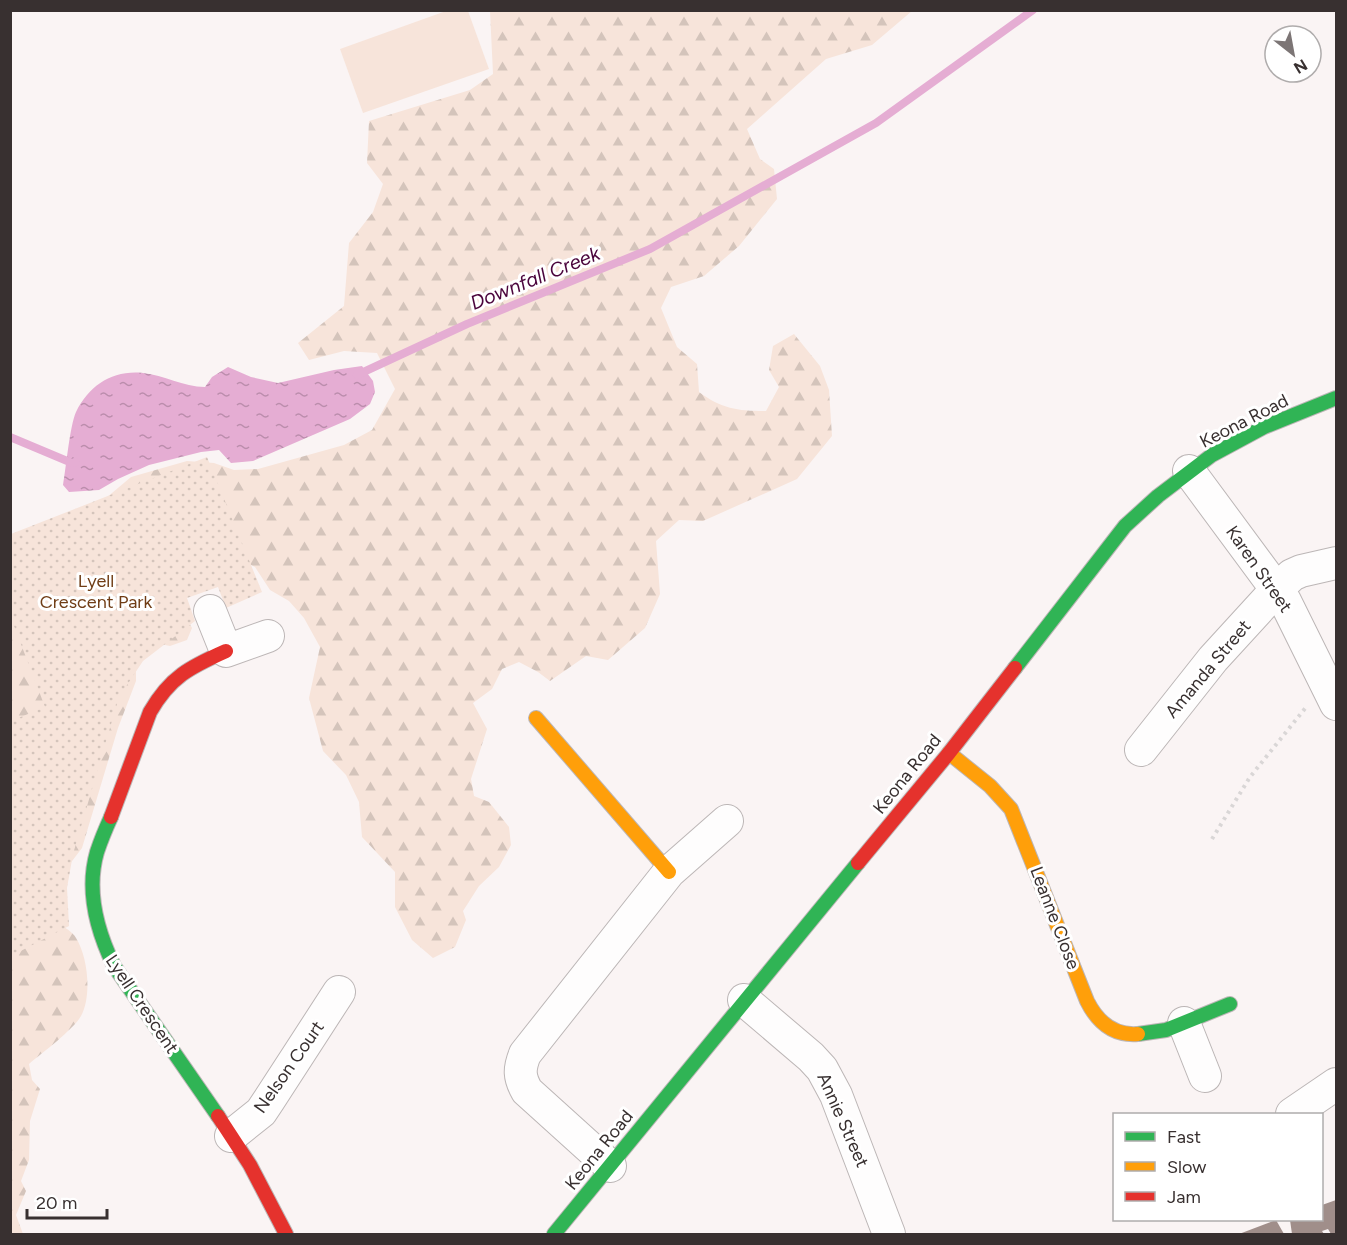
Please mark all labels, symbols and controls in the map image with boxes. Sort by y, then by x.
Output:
north arrow [1263,24,1323,84]
text: N [1290,55,1311,78]
water label: Downfall Creek [467,241,605,315]
street label: Keona Road [1196,389,1292,453]
street label: Karen Street [1221,521,1297,617]
park label: Lyell Crescent Park [40,570,152,613]
street label: Amanda Street [1161,615,1256,723]
street label: Keona Road [868,730,946,818]
street label: Leanne Close [1025,863,1085,973]
street label: Lyell Crescent [101,950,183,1058]
street label: Nelson Court [249,1017,329,1117]
street label: Annie Street [812,1069,874,1171]
street label: Keona Road [560,1106,638,1194]
legend [1113,1113,1323,1221]
text: Fast [1167,1126,1201,1148]
text: Slow [1167,1156,1206,1178]
scale bar [27,1182,106,1220]
text: Jam [1167,1186,1201,1208]
text: 20 m [36,1192,77,1214]

